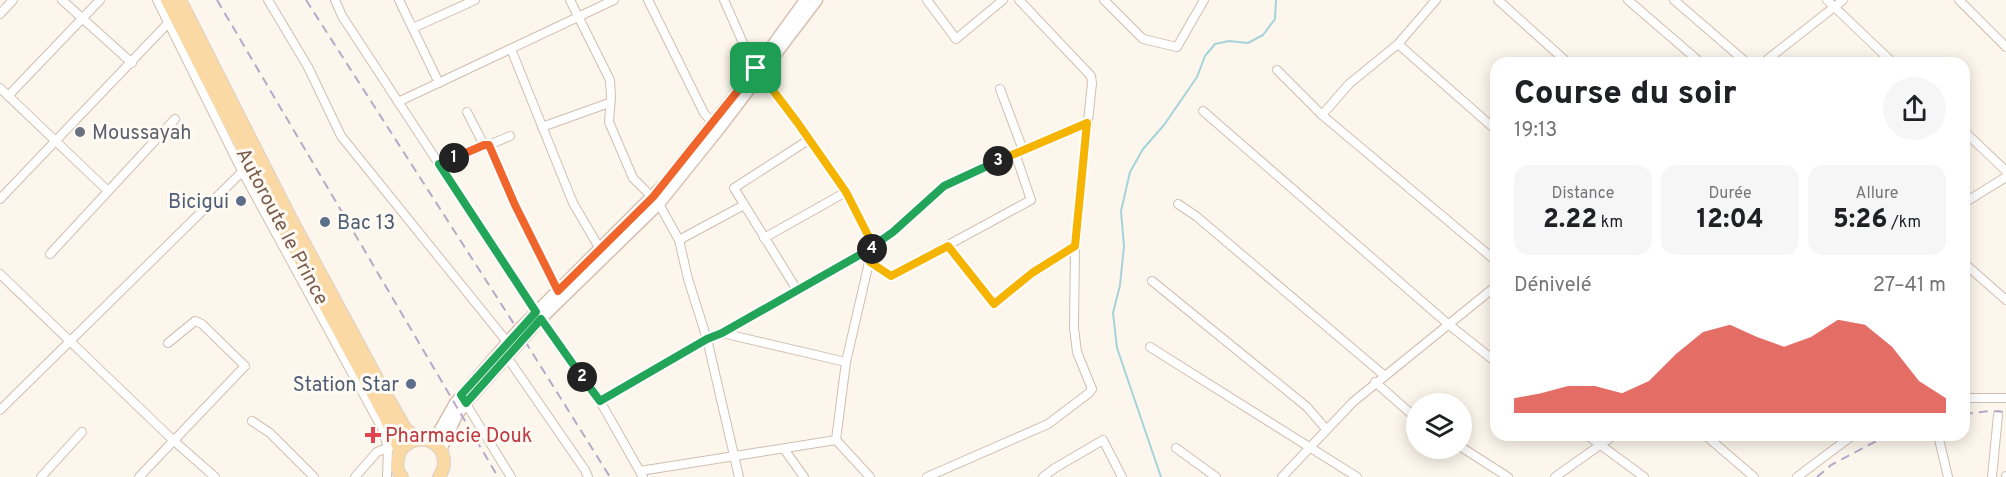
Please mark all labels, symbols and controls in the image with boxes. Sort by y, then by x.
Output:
pin [730,42,781,93]
icon: arrive [739,51,772,84]
text: Course du soir [1514,74,1737,116]
button: share [1883,77,1946,140]
text: 19:13 [1514,118,1557,144]
place label: Moussayah [92,121,192,147]
marker: Moussayah [73,125,87,139]
pin: 1 [439,143,469,173]
street label: Autoroute le Prince [229,144,334,310]
pin: 3 [983,146,1013,176]
text: 1 [451,148,457,168]
text: 3 [993,151,1003,171]
text: Distance [1552,184,1614,204]
text: Durée [1708,184,1752,204]
text: Allure [1856,184,1898,204]
place label: Bicigui [168,190,229,216]
marker: Bicigui [234,194,248,208]
text: 2.22 [1543,204,1597,237]
text: 12:04 [1696,204,1764,237]
text: 5:26 [1833,204,1887,237]
place label: Bac 13 [337,211,395,237]
text: km [1597,213,1623,233]
text: /km [1887,213,1921,233]
marker: Bac 13 [318,215,332,229]
pin: 4 [857,234,887,264]
text: 4 [867,239,877,259]
text: Dénivelé [1514,273,1591,299]
text: 27–41 m [1873,273,1946,299]
pin: 2 [567,362,597,392]
text: 2 [577,367,587,387]
place label: Station Star [293,373,399,399]
marker: Station Star [404,377,418,391]
map controls [1406,393,1472,459]
button: layers [1406,393,1472,459]
place label: Pharmacie Douk [385,424,532,450]
marker: Pharmacie Douk [366,428,380,442]

